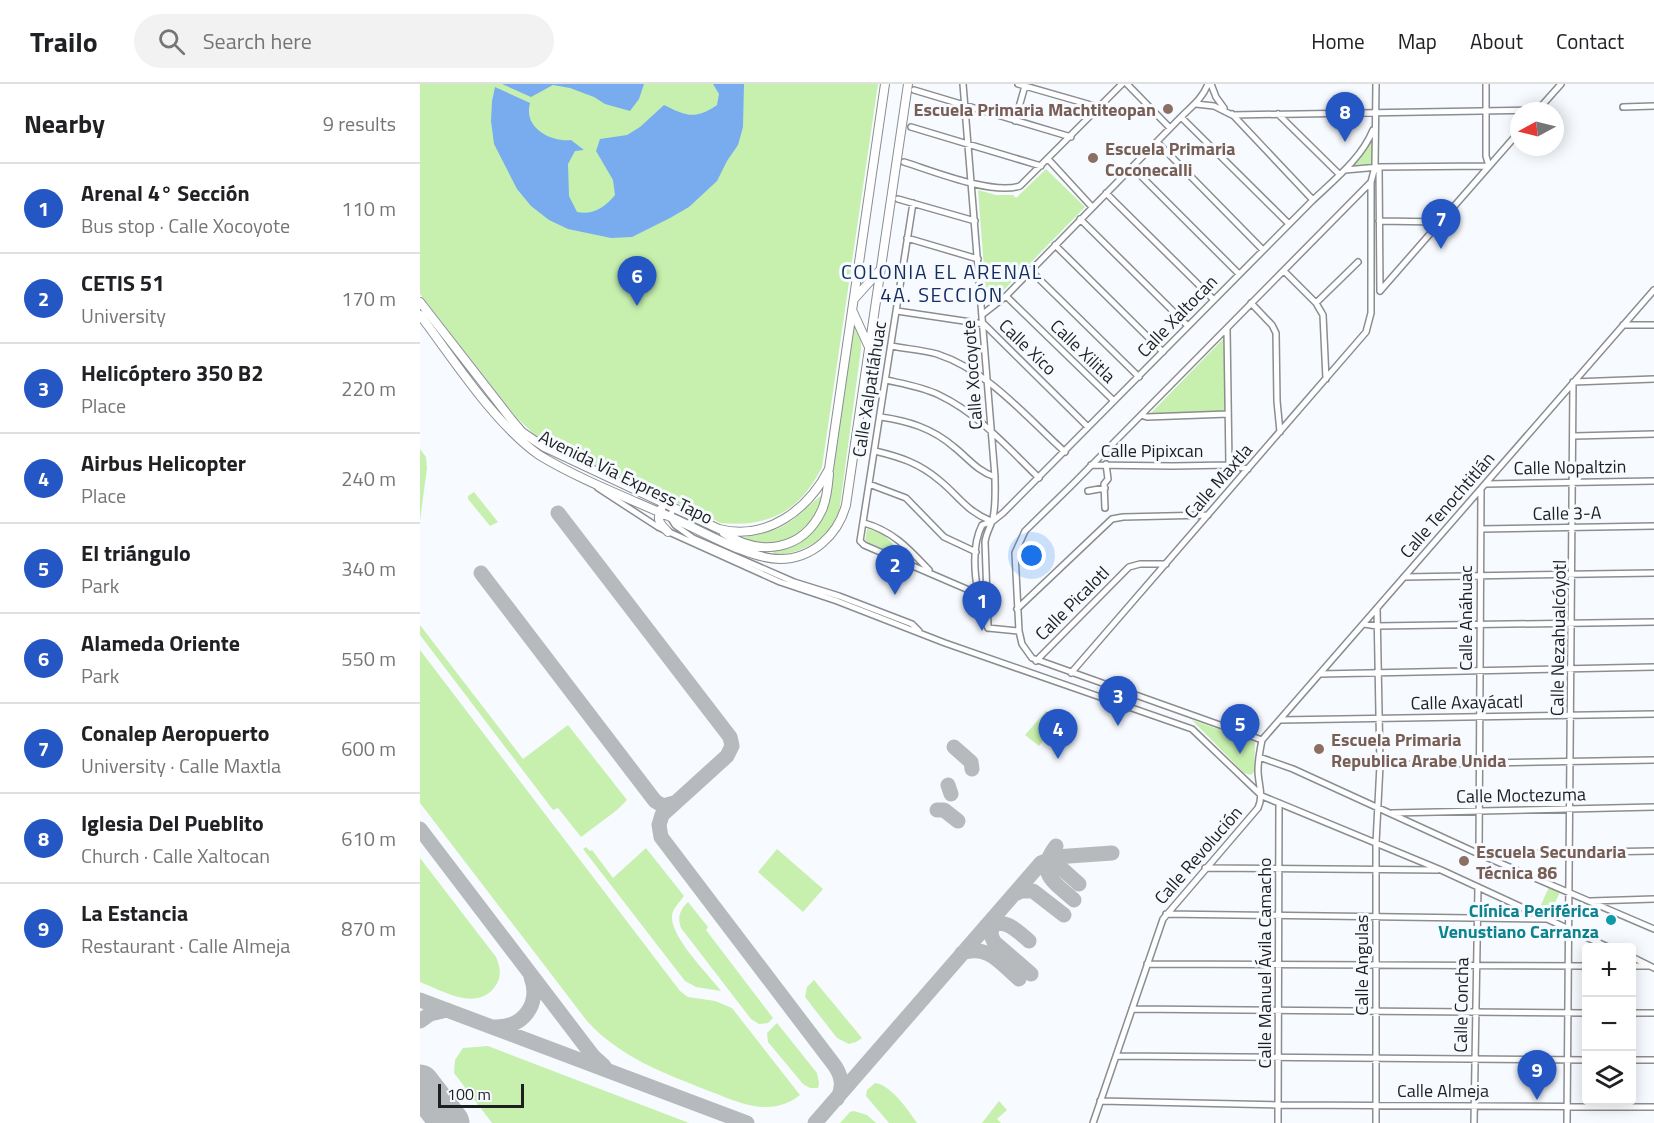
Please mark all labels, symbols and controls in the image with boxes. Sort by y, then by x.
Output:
search box [134,14,554,68]
text: Trailo [30,20,98,63]
text: Search here [203,24,312,58]
icon: search [155,25,188,58]
text: Home [1311,25,1365,57]
text: Map [1398,25,1437,57]
text: About [1470,25,1523,57]
text: Contact [1556,25,1624,57]
pin: 8 [1326,92,1364,142]
place label: Escuela Primaria Machtiteopan [914,96,1156,123]
marker: Escuela Primaria Machtiteopan [1161,102,1175,116]
north arrow [1510,102,1564,156]
text: Nearby [24,104,105,143]
text: 9 results [323,108,396,139]
place label: Escuela Primaria Coconecalli [1105,135,1235,183]
marker: Escuela Primaria Coconecalli [1086,151,1100,165]
text: Arenal 4° Sección [81,176,250,210]
text: 1 [38,193,49,224]
text: 110 m [341,193,396,224]
pin: 7 [1422,200,1460,249]
text: Bus stop · Calle Xocoyote [81,210,290,241]
pin: 6 [618,256,656,306]
district label: COLONIA EL ARENAL 4A. SECCIÓN [841,256,1043,310]
text: CETIS 51 [81,266,164,300]
street label: Calle Xaltocan [1131,269,1223,363]
text: 2 [38,283,49,314]
text: 170 m [341,283,396,314]
text: University [81,300,166,331]
street label: Calle Xico [993,312,1063,382]
street label: Calle Xilitla [1044,313,1122,389]
street label: Calle Xalpatláhuac [845,319,893,459]
street label: Calle Xocoyote [955,319,989,431]
text: Helicóptero 350 B2 [81,356,263,390]
text: 3 [38,373,49,404]
text: 220 m [341,373,396,404]
text: Place [81,390,126,421]
street label: Avenida Vía Express Tapo [534,423,718,531]
street label: Calle Pipixcan [1101,437,1203,464]
street label: Calle Maxtla [1178,437,1258,525]
text: Airbus Helicopter [81,446,246,480]
street label: Calle Tenochtitlán [1393,446,1501,564]
street label: Calle Nopaltzin [1513,453,1627,481]
text: 4 [38,463,49,494]
text: 240 m [341,463,396,494]
text: Place [81,480,126,511]
street label: Calle 3-A [1532,499,1602,527]
text: El triángulo [81,536,191,570]
your location [1017,541,1046,570]
pin: 2 [876,546,914,595]
text: 5 [38,553,49,584]
text: 340 m [341,553,396,584]
street label: Calle Picalotl [1029,560,1115,646]
street label: Calle Nezahualcóyotl [1543,560,1573,716]
street label: Calle Anáhuac [1452,565,1479,671]
text: Park [81,570,119,601]
pin: 1 [962,582,1002,631]
text: Alameda Oriente [81,626,240,660]
text: 6 [38,643,49,674]
text: 550 m [341,643,396,674]
text: Park [81,660,119,691]
pin: 3 [1098,676,1138,726]
street label: Calle Axayácatl [1410,688,1524,716]
pin: 5 [1220,704,1260,754]
pin: 4 [1038,710,1078,759]
text: Conalep Aeropuerto [81,716,269,750]
place label: Escuela Primaria Republica Arabe Unida [1331,726,1506,774]
text: 7 [38,733,49,764]
text: 600 m [341,733,396,764]
marker: Escuela Primaria Republica Arabe Unida [1312,742,1326,756]
text: University · Calle Maxtla [81,750,281,781]
street label: Calle Moctezuma [1456,780,1586,810]
street label: Calle Revolución [1148,800,1248,910]
text: Iglesia Del Pueblito [81,806,264,840]
text: 8 [38,823,49,854]
text: 610 m [341,823,396,854]
place label: Escuela Secundaria Técnica 86 [1476,838,1626,886]
text: Church · Calle Xaltocan [81,840,270,871]
marker: Escuela Secundaria Técnica 86 [1457,854,1471,868]
street label: Calle Manuel Ávila Camacho [1251,858,1278,1068]
text: La Estancia [81,896,188,930]
place label: Clínica Periférica Venustiano Carranza [1438,897,1599,945]
text: 9 [38,913,49,944]
text: 870 m [341,913,396,944]
marker: Clínica Periférica Venustiano Carranza [1604,913,1618,927]
street label: Calle Angulas [1348,915,1375,1015]
text: Restaurant · Calle Almeja [81,930,290,961]
map controls [1582,943,1636,1105]
button: + [1582,943,1636,997]
street label: Calle Concha [1447,957,1475,1053]
button: − [1582,997,1636,1051]
pin: 9 [1518,1050,1556,1100]
button: layers [1582,1051,1636,1105]
street label: Calle Almeja [1397,1077,1489,1104]
scale bar [438,1081,524,1108]
text: 100 m [447,1082,491,1106]

